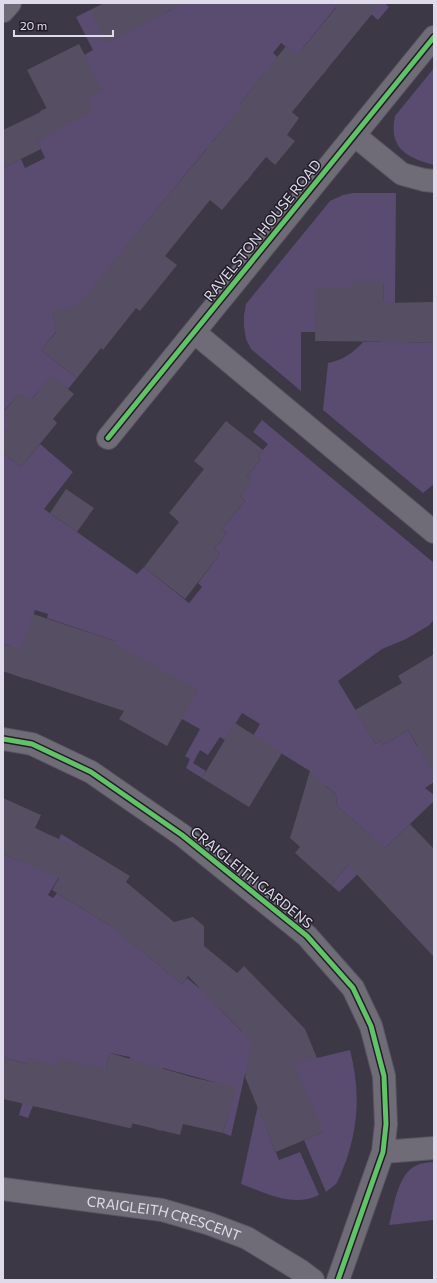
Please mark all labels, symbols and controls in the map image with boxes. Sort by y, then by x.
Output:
scale bar [14,12,113,38]
text: 20 m [20,18,47,32]
street label: RAVELSTON HOUSE ROAD [200,156,324,304]
street label: CRAIGLEITH GARDENS [188,823,316,931]
street label: CRAIGLEITH CRESCENT [86,1192,244,1244]

